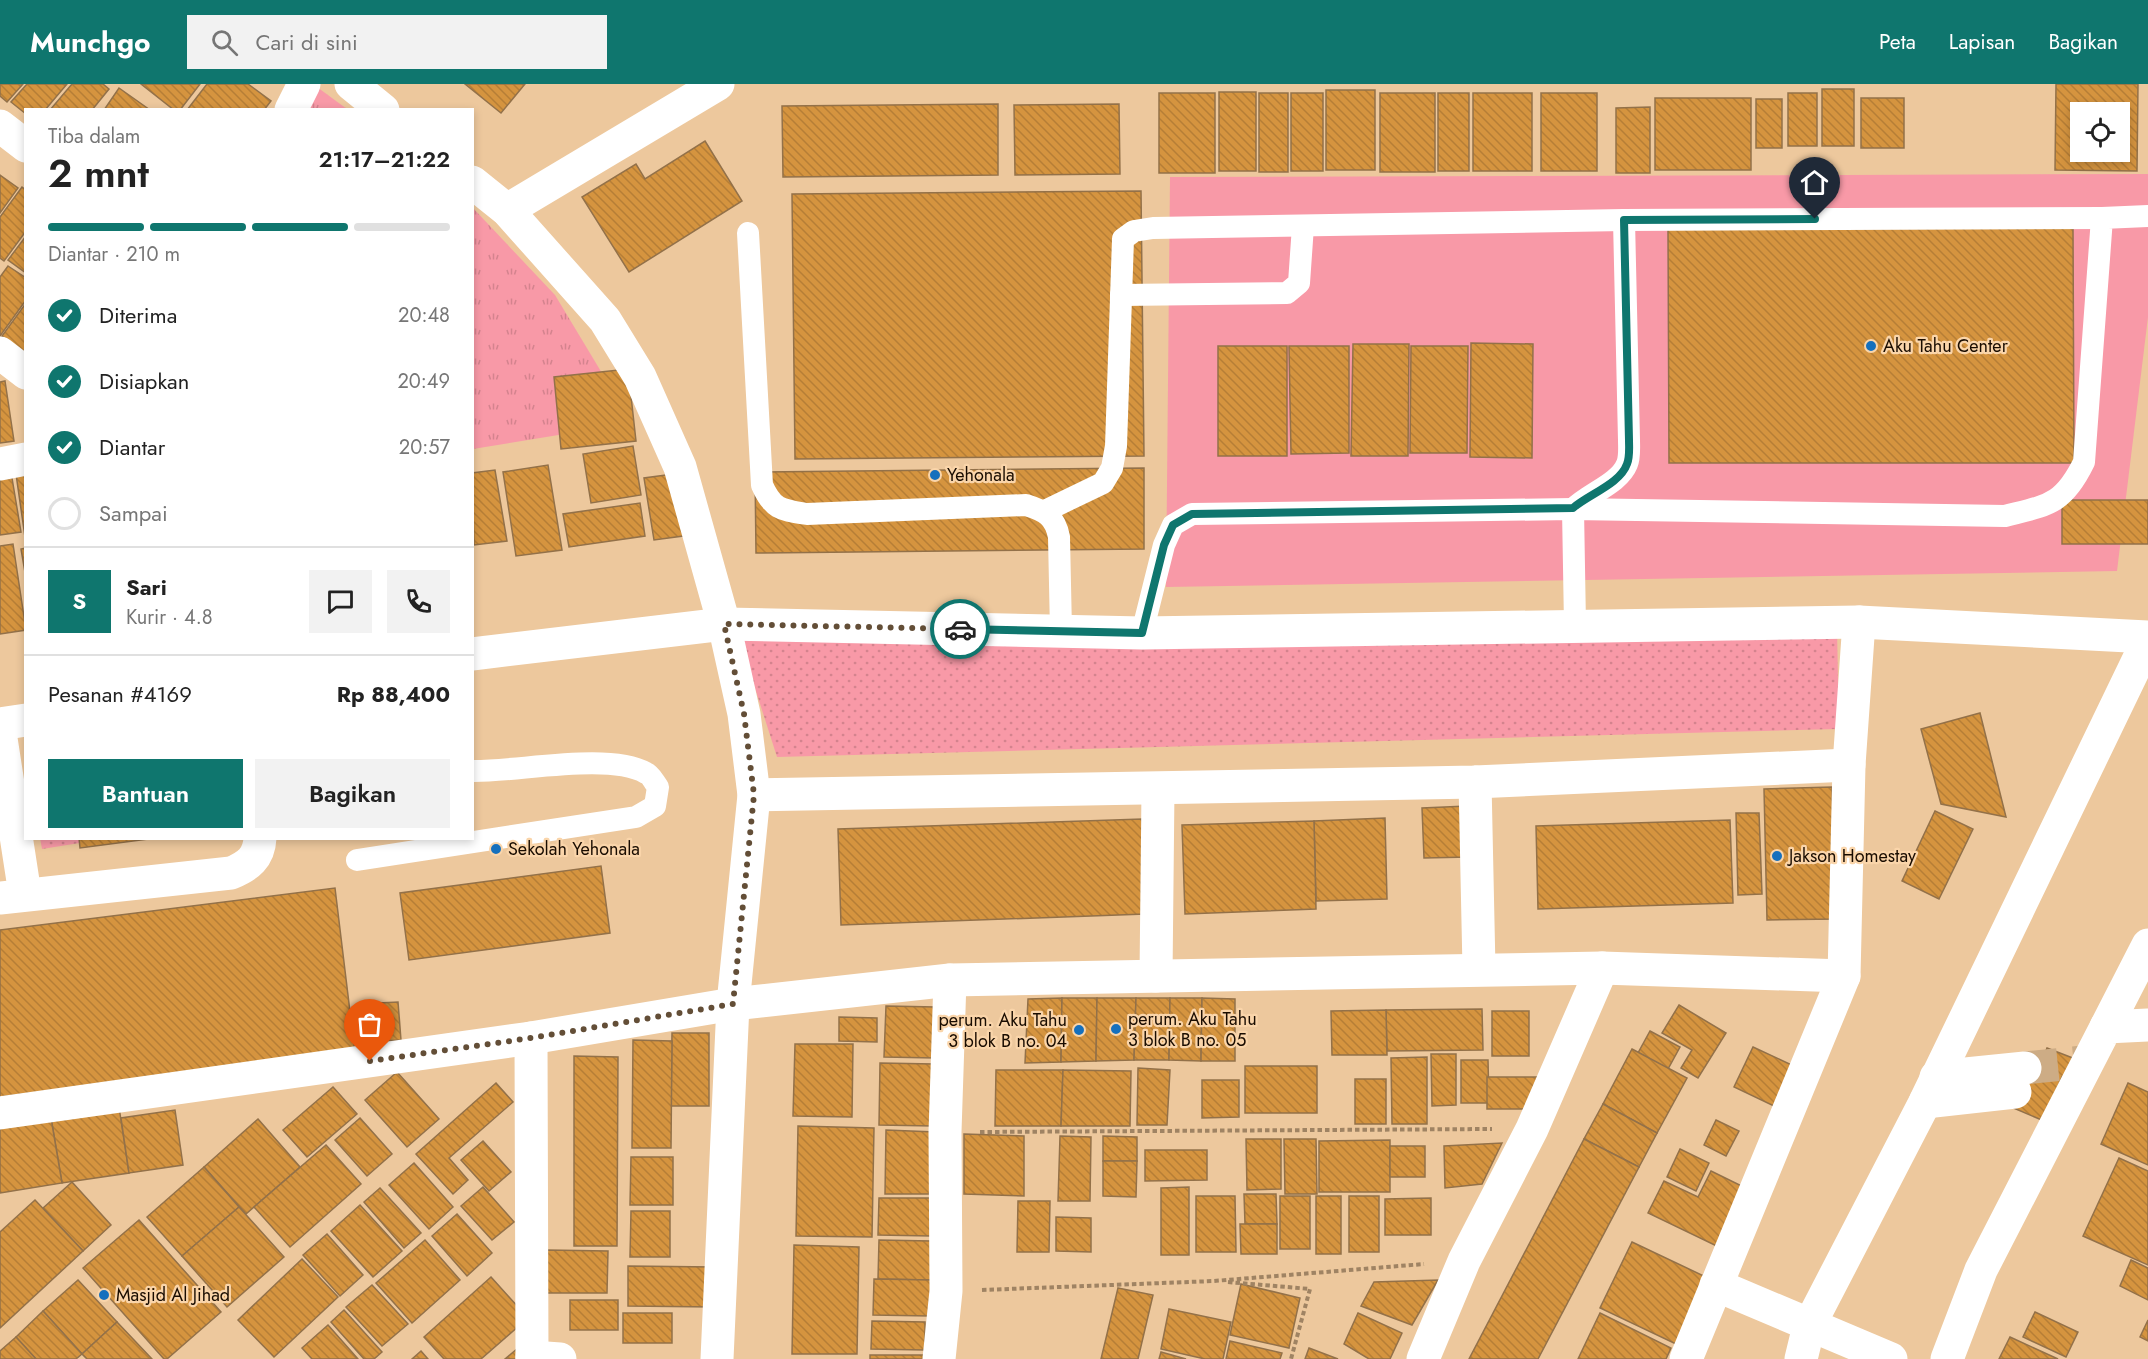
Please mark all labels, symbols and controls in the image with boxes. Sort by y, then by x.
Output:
search box [187,15,607,69]
text: Munchgo [30,22,151,63]
icon: search [208,26,241,59]
text: Cari di sini [256,26,358,58]
text: Peta [1879,27,1916,57]
text: Lapisan [1949,27,2015,57]
text: Bagikan [2048,27,2118,57]
map controls [2070,102,2130,162]
button: locate [2070,102,2130,162]
text: Tiba dalam [48,122,140,151]
text: 21:17–21:22 [319,143,450,175]
text: 2 mnt [48,145,149,202]
pin [1789,157,1840,219]
icon: home [1798,166,1831,199]
text: Diantar · 210 m [48,240,180,269]
icon: check [48,299,81,332]
text: Diterima [99,299,177,331]
text: 20:48 [398,301,450,330]
place label: Aku Tahu Center [1883,333,2009,359]
marker: Aku Tahu Center [1864,339,1878,353]
icon: check [48,365,81,398]
text: Disiapkan [99,365,189,397]
text: 20:49 [397,367,450,396]
icon: check [48,431,81,464]
text: Diantar [99,431,165,463]
text: 20:57 [399,433,450,462]
place label: Yehonala [947,462,1015,488]
marker: Yehonala [928,468,942,482]
text: Sampai [99,497,168,529]
button: chat [309,570,372,633]
button: phone [387,570,450,633]
text: Sari [126,571,167,603]
text: S [73,585,86,617]
courier [930,599,990,659]
text: Kurir · 4.8 [126,603,213,632]
icon: car [944,613,977,646]
text: Pesanan #4169 [48,678,192,710]
text: Rp 88,400 [337,678,450,710]
button: Bantuan [48,759,243,828]
button: Bagikan [255,759,450,828]
place label: Sekolah Yehonala [508,836,640,862]
marker: Sekolah Yehonala [489,842,503,856]
place label: Jakson Homestay [1787,843,1916,869]
marker: Jakson Homestay [1770,849,1784,863]
pin [344,999,395,1061]
place label: perum. Aku Tahu 3 blok B no. 05 [1128,1006,1257,1053]
place label: perum. Aku Tahu 3 blok B no. 04 [938,1007,1067,1054]
icon: bag [353,1008,386,1041]
marker: perum. Aku Tahu 3 blok B no. 05 [1109,1022,1123,1036]
marker: perum. Aku Tahu 3 blok B no. 04 [1072,1023,1086,1037]
place label: Masjid Al Jihad [116,1282,230,1308]
marker: Masjid Al Jihad [97,1288,111,1302]

